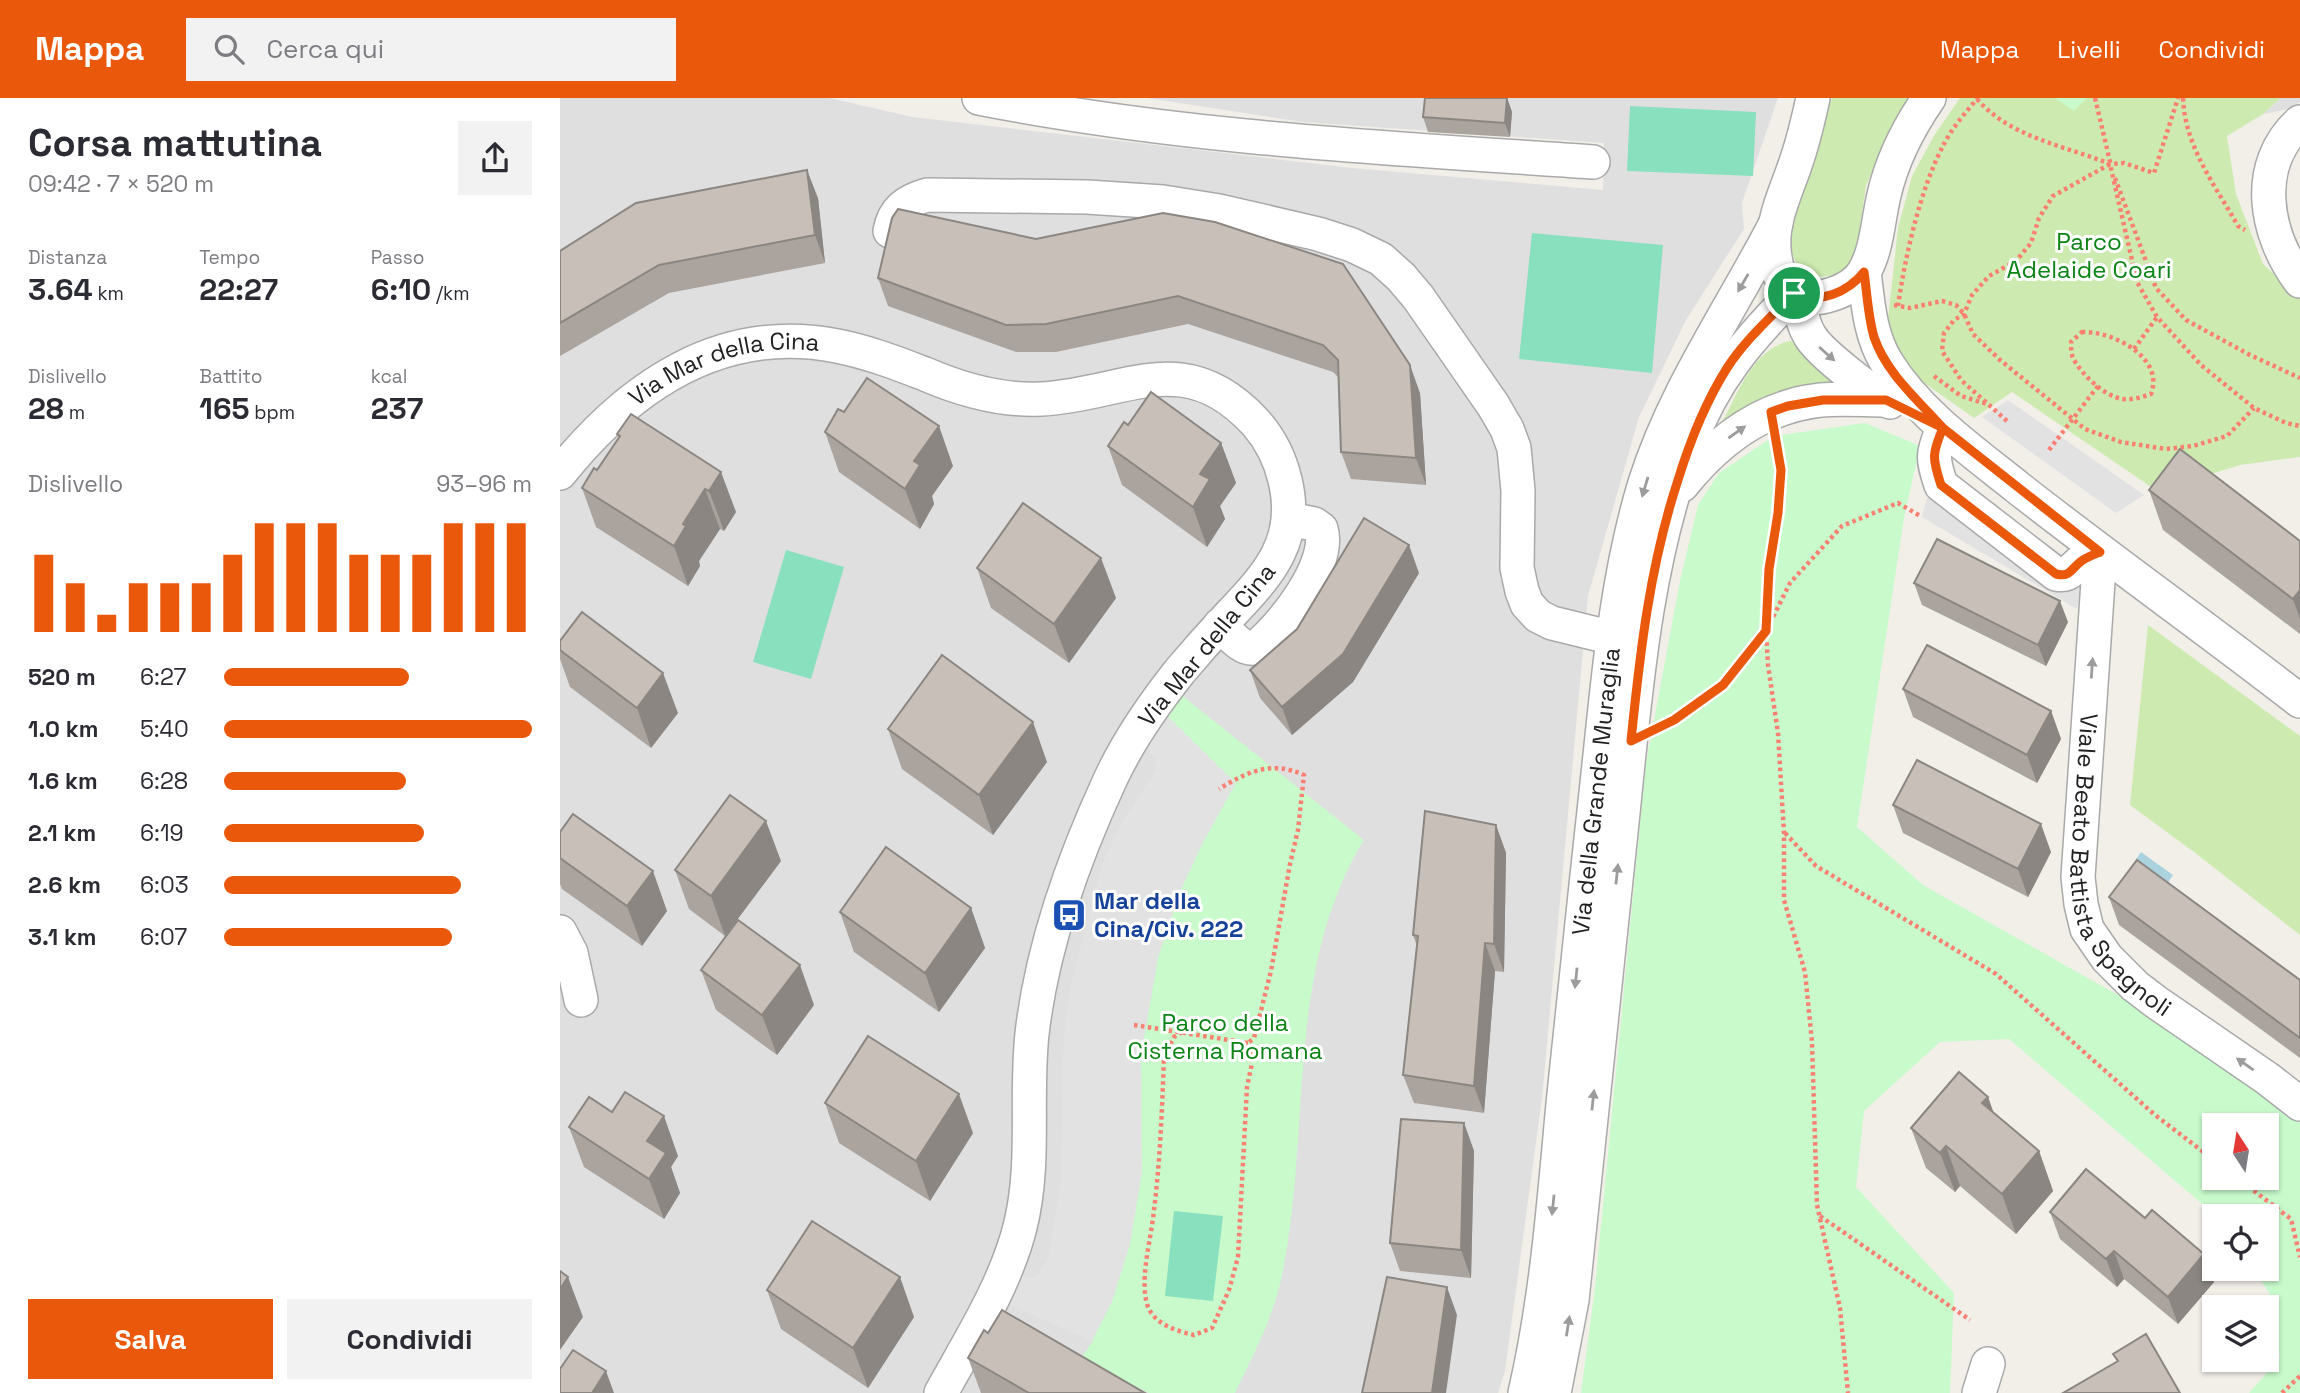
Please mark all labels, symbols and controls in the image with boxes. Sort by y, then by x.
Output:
search box [186,18,676,81]
text: Mappa [35,28,144,70]
icon: search [210,30,248,68]
text: Cerca qui [266,32,384,66]
text: Mappa [1940,34,2019,65]
text: Livelli [2057,34,2121,65]
text: Condividi [2159,34,2265,65]
text: Corsa mattutina [28,119,322,167]
button: share [458,121,532,195]
text: 09:42 · 7 × 520 m [28,169,214,199]
park label: Parco Adelaide Coari [2006,226,2172,285]
text: Distanza [28,245,107,270]
text: Tempo [199,245,260,270]
text: Passo [371,245,424,270]
pin [1764,263,1824,323]
text: 3.64 [28,270,93,309]
text: 22:27 [199,270,278,309]
text: 6:10 [371,270,431,309]
one-way arrow [1738,273,1750,293]
icon: arrive [1775,274,1813,312]
text: km [93,281,124,306]
text: /km [431,281,470,306]
street label: Via Mar della Cina [622,325,821,413]
one-way arrow [1818,346,1836,362]
text: Dislivello [28,364,107,389]
text: Battito [199,364,262,389]
text: kcal [371,364,407,389]
text: 28 [28,389,64,428]
text: 165 [199,389,249,428]
text: 237 [371,389,423,428]
text: m [64,400,85,425]
text: bpm [249,400,295,425]
one-way arrow [1728,425,1746,439]
text: Dislivello [28,469,123,499]
text: 93–96 m [436,469,532,499]
one-way arrow [1639,477,1649,498]
street label: Via Mar della Cina [1131,556,1282,733]
street label: Via della Grande Muraglia [1565,645,1627,937]
one-way arrow [2087,656,2098,678]
text: 520 m [28,662,96,692]
text: 6:27 [140,662,187,692]
street label: Viale Beato Battista Spagnoli [2063,712,2178,1023]
text: 1.0 km [28,714,98,744]
text: 5:40 [140,714,189,744]
text: 1.6 km [28,766,98,796]
text: 6:28 [140,766,188,796]
text: 2.1 km [28,818,96,848]
text: 6:19 [140,818,184,848]
one-way arrow [1612,863,1623,885]
text: 2.6 km [28,870,101,900]
text: 6:03 [140,870,189,900]
place label: Mar della Cina/Civ. 222 [1094,885,1243,944]
bus stop icon: Mar della Cina/Civ. 222 [1050,896,1088,934]
text: 3.1 km [28,922,97,952]
text: 6:07 [140,922,187,952]
one-way arrow [1570,968,1581,990]
park label: Parco della Cisterna Romana [1127,1007,1323,1066]
one-way arrow [2236,1057,2254,1071]
one-way arrow [1588,1089,1599,1111]
north arrow [2202,1113,2278,1190]
map controls [2202,1113,2279,1372]
one-way arrow [1547,1194,1558,1216]
button: locate [2202,1204,2279,1281]
button: layers [2202,1295,2279,1372]
button: Salva [28,1299,273,1379]
button: Condividi [287,1299,532,1379]
one-way arrow [1563,1315,1574,1337]

